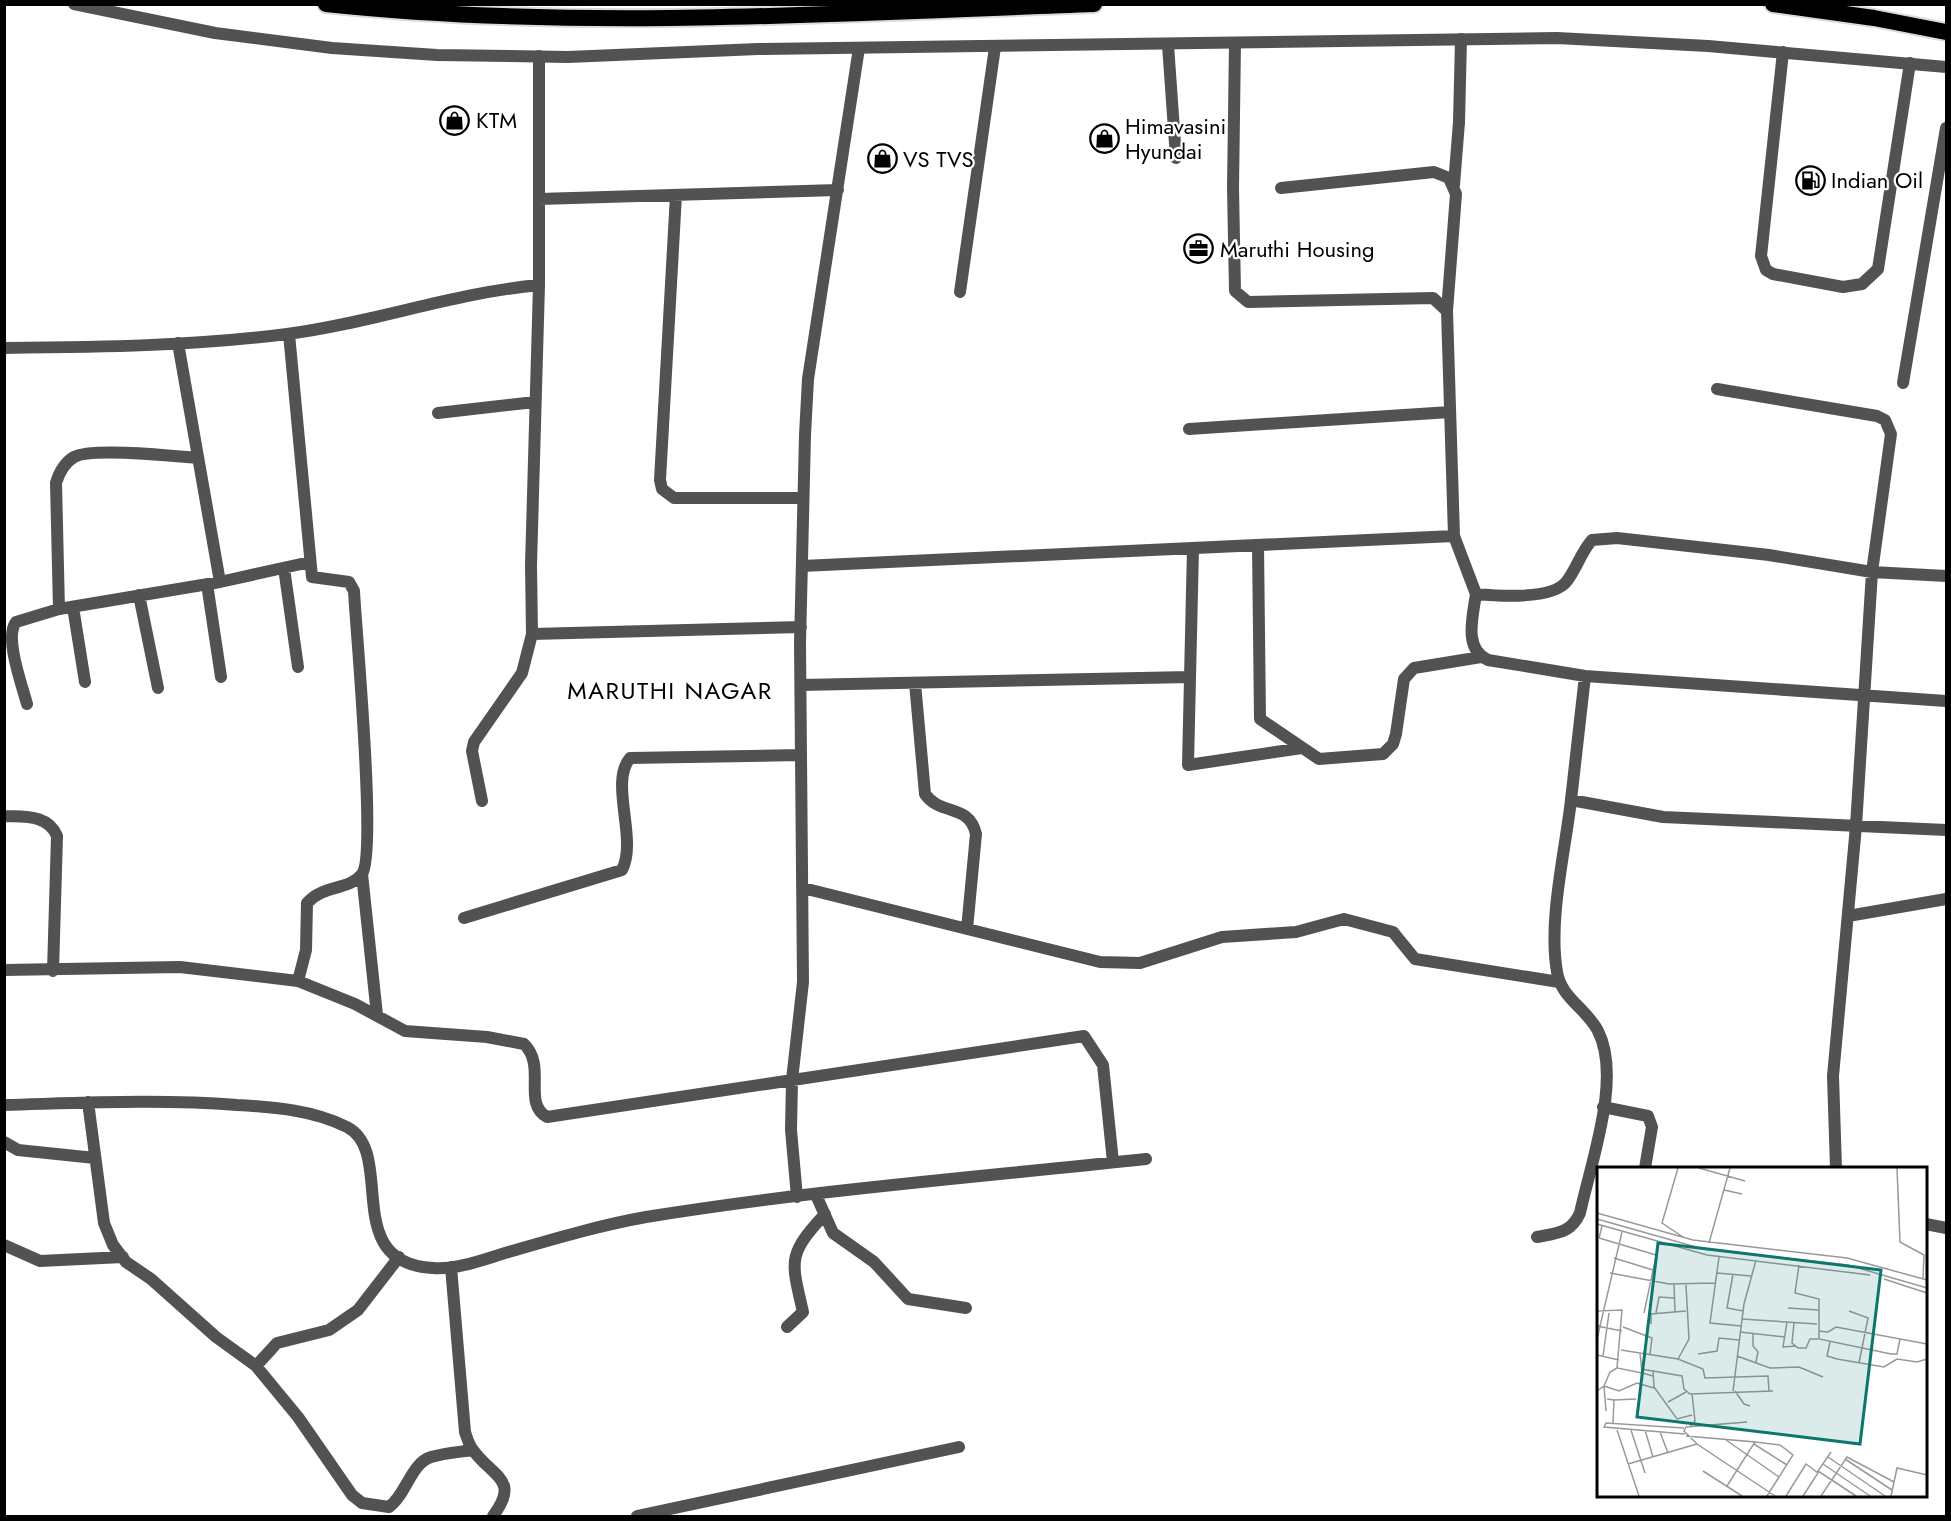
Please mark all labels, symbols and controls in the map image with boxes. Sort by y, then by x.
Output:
shop icon: KTM [439,104,471,136]
place label: KTM [476,104,517,136]
place label: Himavasini Hyundai [1125,110,1226,167]
shop icon: Himavasini Hyundai [1088,123,1120,155]
shop icon: VS TVS [866,143,898,175]
place label: VS TVS [903,143,974,175]
fuel station icon: Indian Oil [1794,164,1826,196]
place label: Indian Oil [1831,164,1923,196]
office icon: Maruthi Housing [1183,233,1215,265]
place label: Maruthi Housing [1220,233,1375,265]
district label: MARUTHI NAGAR [567,673,773,708]
inset map [1597,1167,1927,1497]

